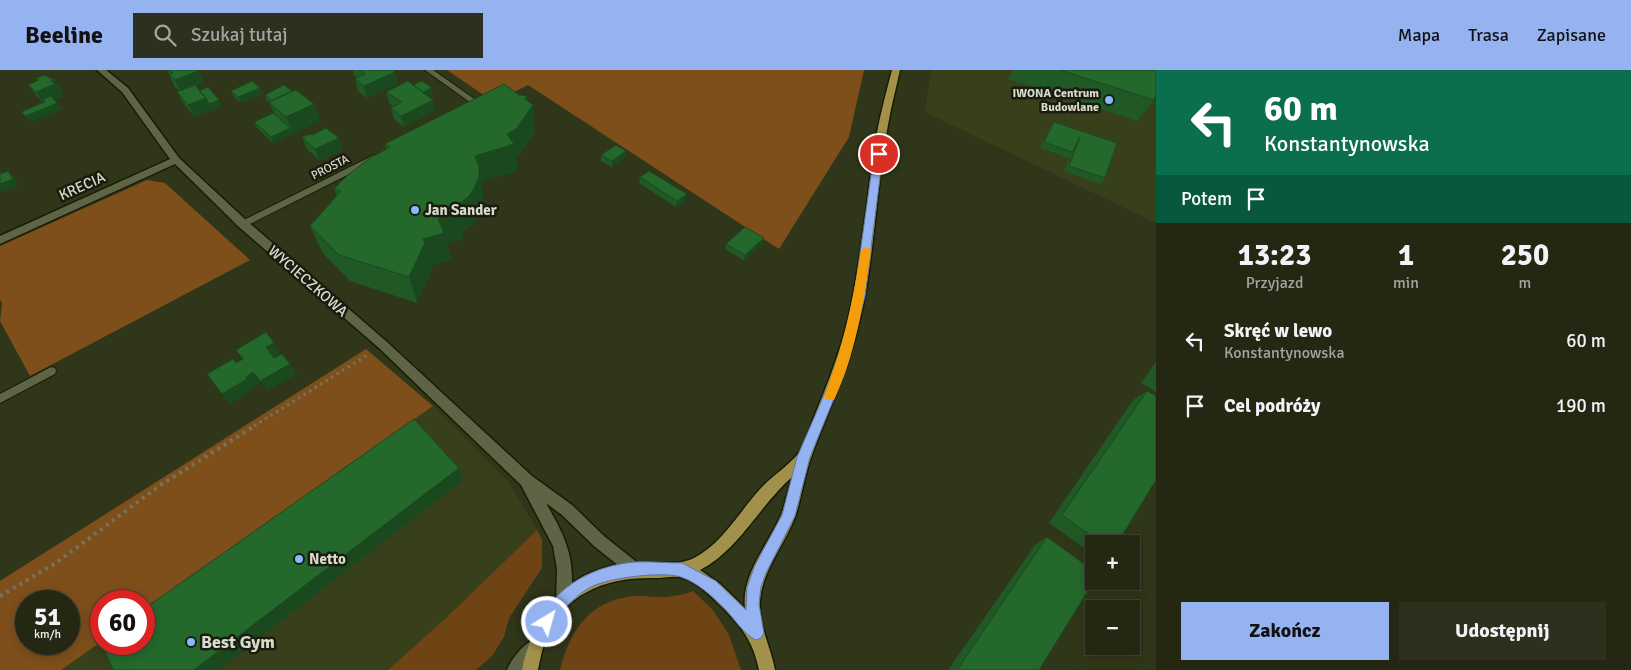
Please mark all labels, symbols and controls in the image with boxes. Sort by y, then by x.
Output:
search box [133,13,483,58]
text: Beeline [25,20,103,50]
icon: search [151,21,179,49]
text: Szukaj tutaj [191,23,288,47]
text: Mapa [1398,24,1440,46]
text: Trasa [1468,24,1509,46]
text: Zapisane [1537,24,1606,46]
place label: IWONA Centrum Budowlane [1013,86,1099,115]
text: 60 m [1264,87,1338,130]
icon: left [1181,90,1246,155]
marker: IWONA Centrum Budowlane [1103,94,1115,106]
text: Konstantynowska [1264,130,1430,157]
pin [858,133,900,175]
icon: arrive [865,140,893,168]
street label: PROSTA [309,151,352,183]
street label: KRECIA [56,168,108,204]
icon: arrive [1242,185,1270,213]
text: Potem [1181,187,1232,211]
place label: Jan Sander [425,201,497,219]
marker: Jan Sander [409,204,421,216]
text: 13:23 [1238,237,1311,274]
text: 1 [1398,237,1414,274]
text: 250 [1501,237,1549,274]
street label: WYCIECZKOWA [265,242,351,320]
text: Przyjazd [1246,273,1303,293]
text: min [1393,273,1419,293]
text: m [1519,273,1531,293]
text: Skręć w lewo [1224,319,1332,343]
icon: left [1181,327,1209,355]
text: 60 m [1566,329,1606,353]
text: Konstantynowska [1224,343,1345,363]
icon: arrive [1181,392,1209,420]
text: Cel podróży [1224,394,1320,418]
text: 190 m [1556,394,1606,418]
map controls [1085,535,1140,655]
button: + [1085,535,1140,590]
place label: Netto [309,550,346,568]
marker: Netto [293,553,305,565]
speed limit sign: 60 [90,590,155,655]
position arrow [520,595,572,647]
button: − [1085,600,1140,655]
text: 51 [34,601,61,632]
button: Zakończ [1181,602,1389,660]
button: Udostępnij [1399,602,1606,660]
text: km/h [34,627,61,642]
place label: Best Gym [201,631,275,653]
marker: Best Gym [185,636,197,648]

